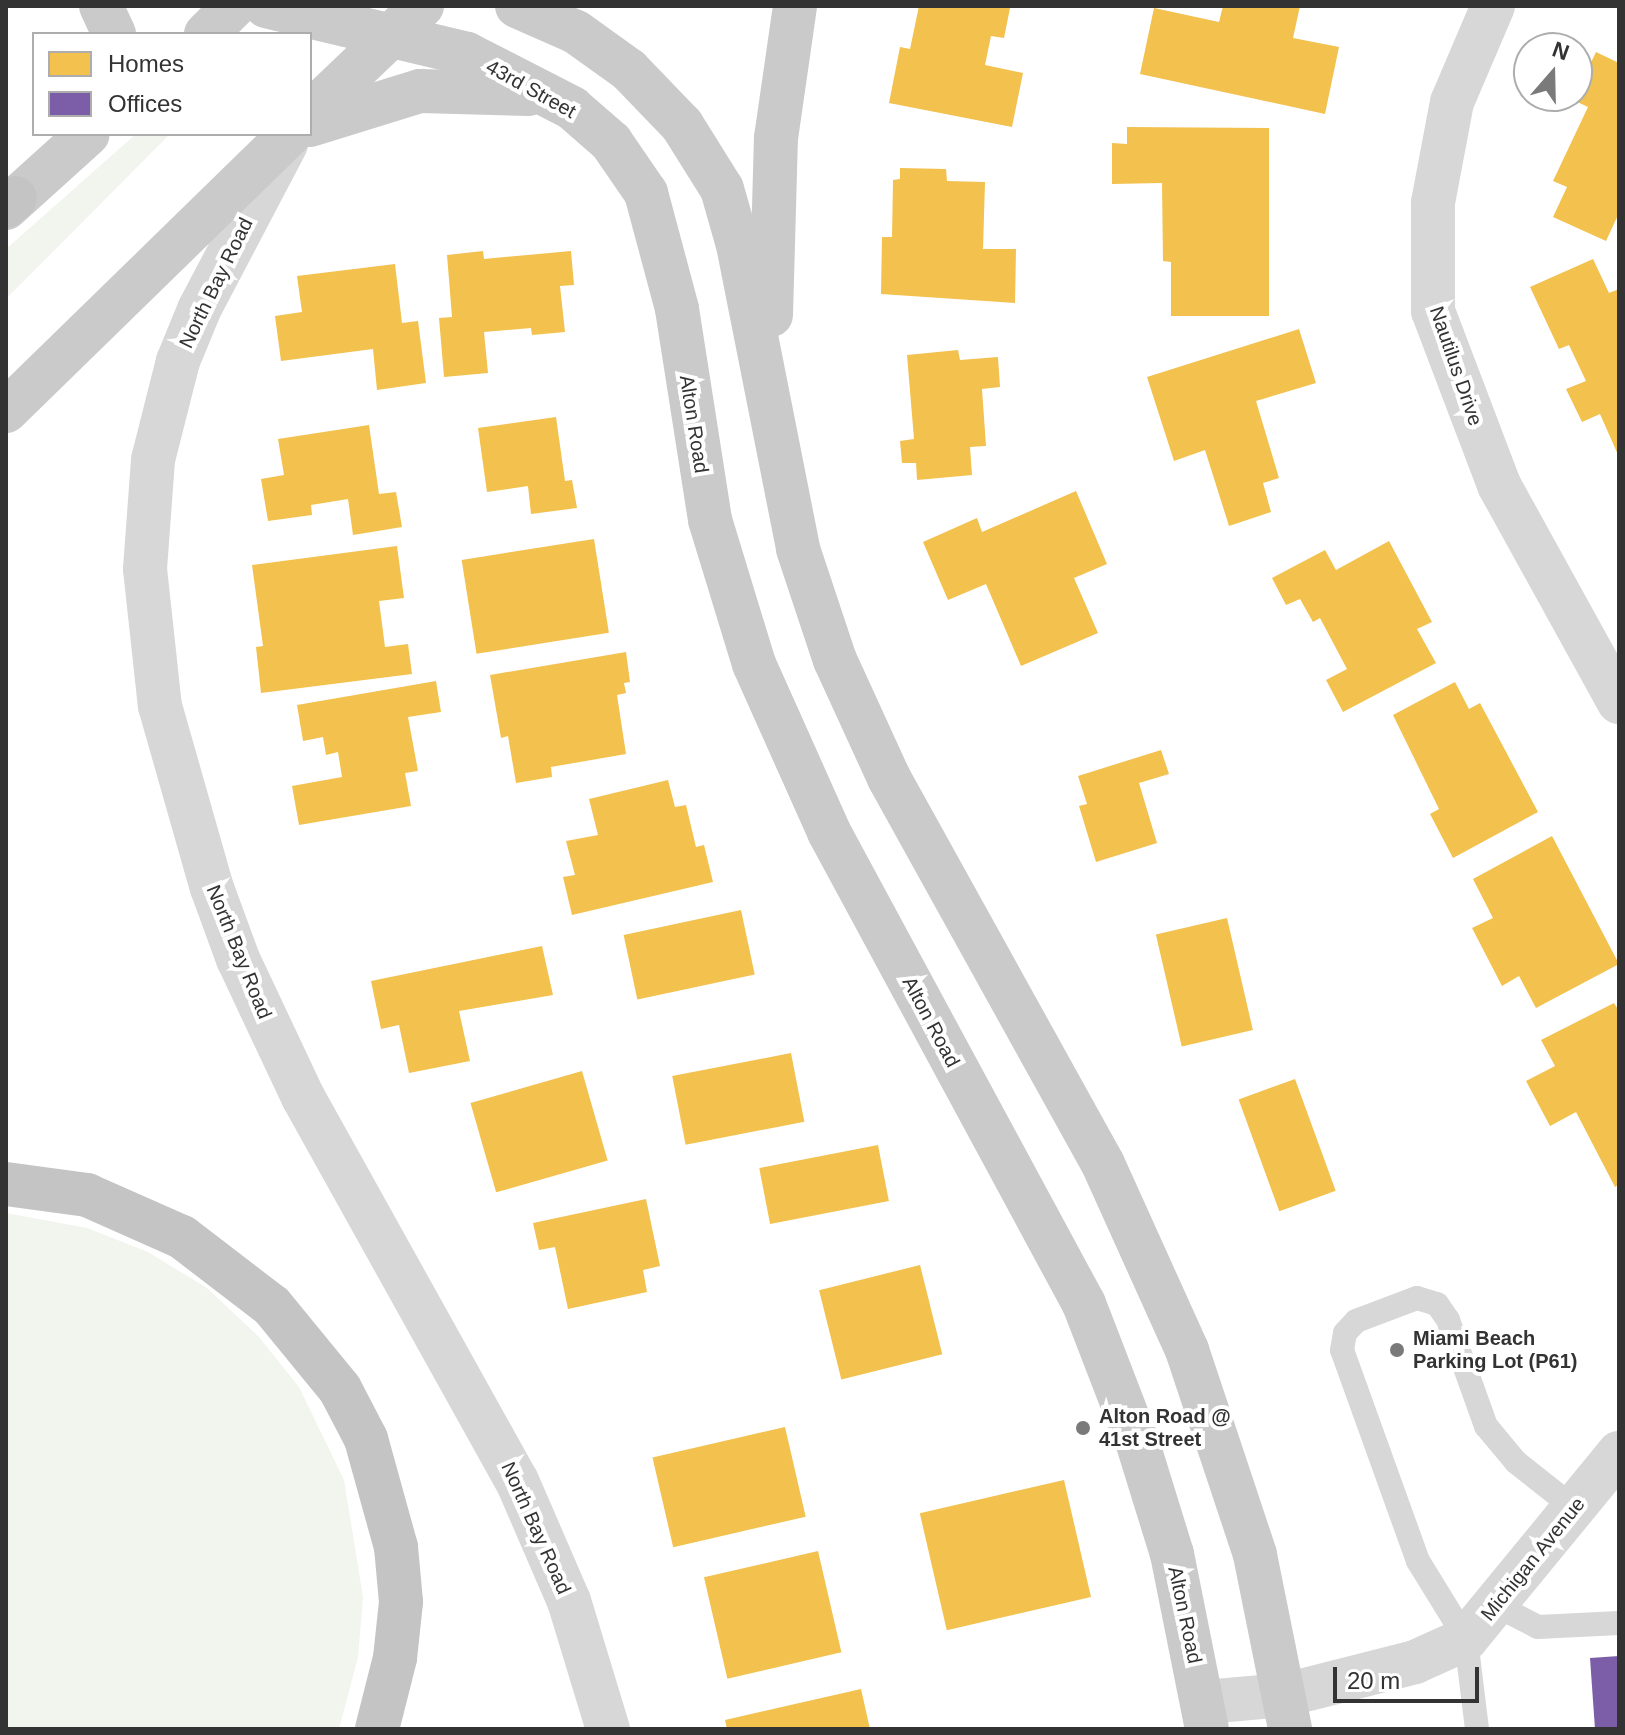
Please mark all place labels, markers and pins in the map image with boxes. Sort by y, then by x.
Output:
place label: Miami Beach Parking Lot (P61) [1413,1326,1577,1373]
marker: Miami Beach Parking Lot (P61) [1388,1341,1406,1359]
place label: Alton Road @ 41st Street [1099,1404,1231,1451]
marker: Alton Road @ 41st Street [1074,1419,1092,1437]

